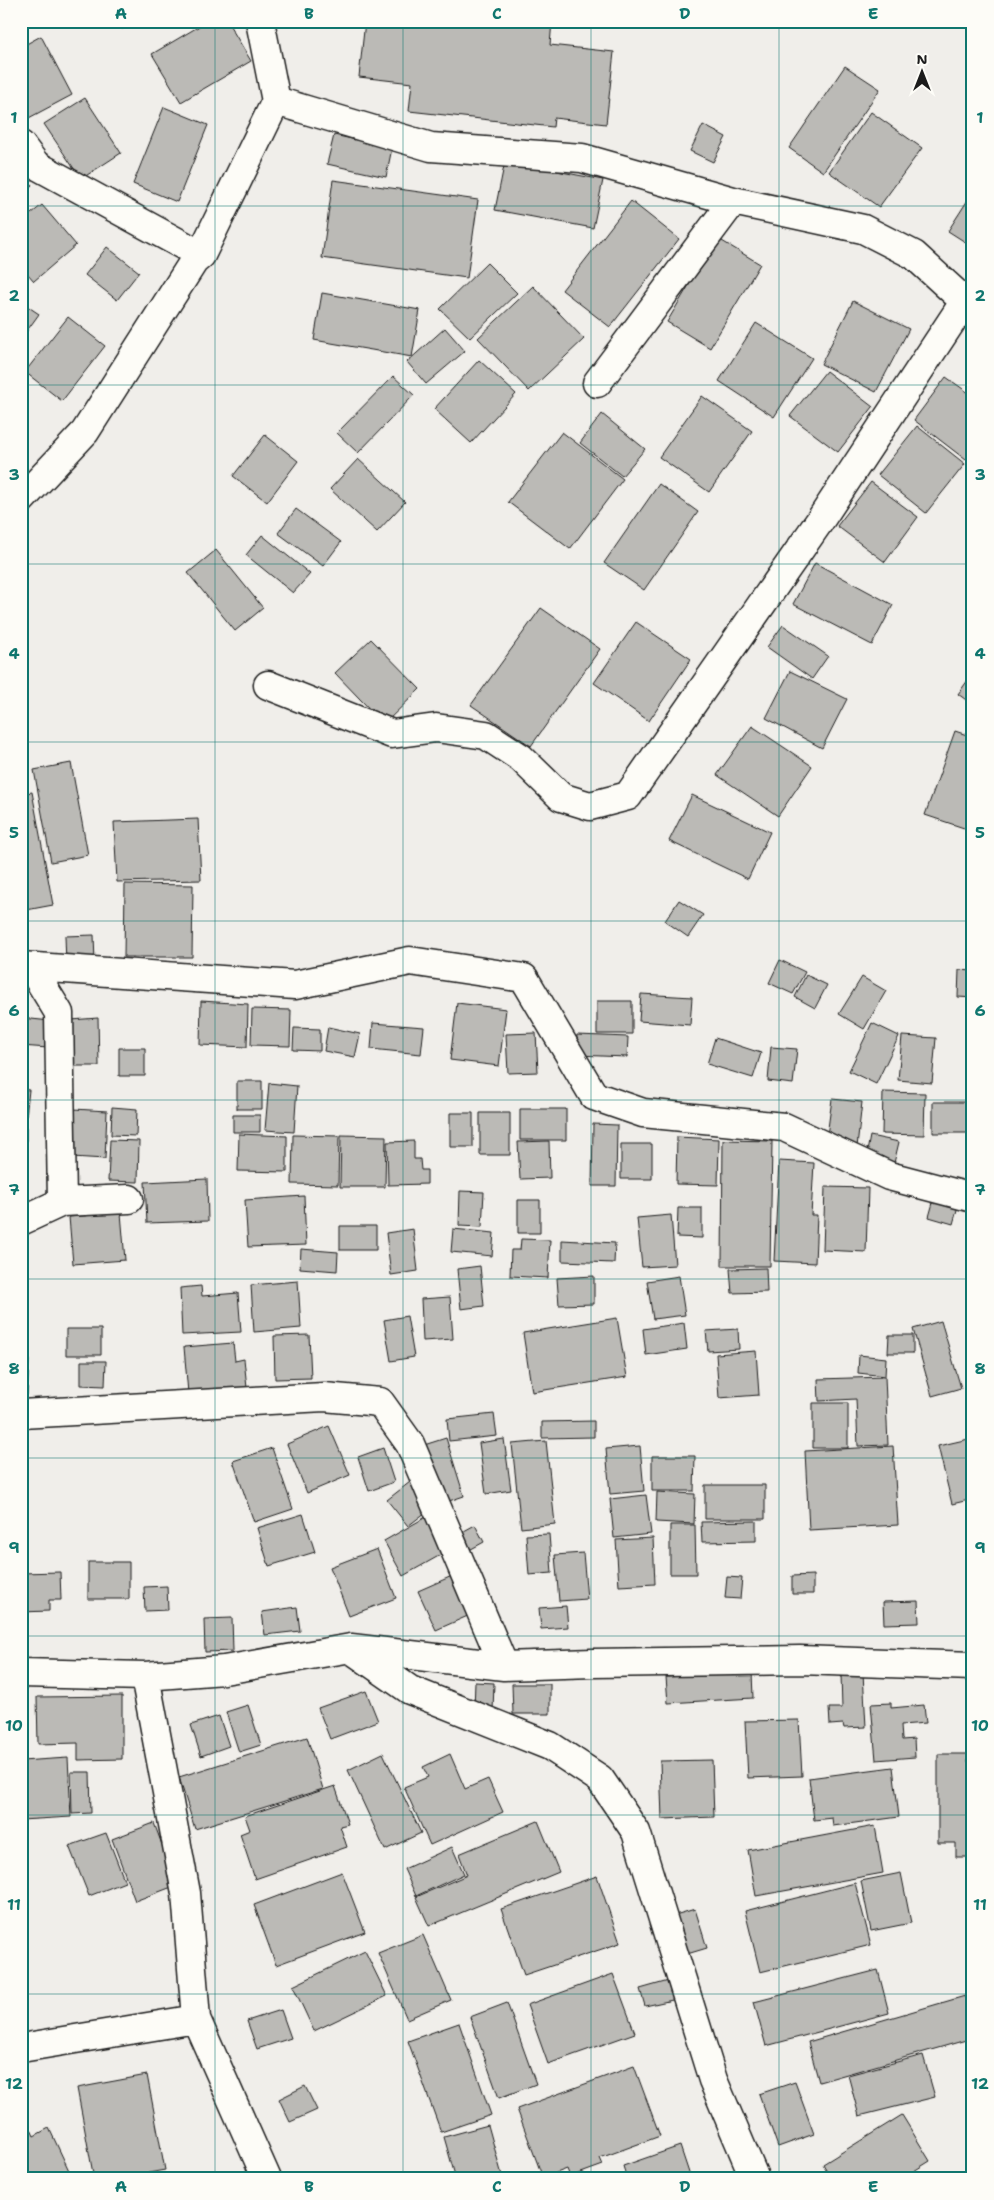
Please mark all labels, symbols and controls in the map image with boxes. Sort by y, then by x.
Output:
text: A [115,3,127,24]
text: B [304,3,314,24]
text: C [492,3,502,24]
text: D [679,3,691,24]
text: E [868,3,878,24]
north arrow [896,48,946,98]
text: N [916,50,928,68]
text: 1 [10,107,18,128]
text: 1 [976,107,984,128]
text: 2 [8,285,20,306]
text: 2 [974,285,986,306]
text: 3 [8,464,20,485]
text: 3 [974,464,986,485]
text: 4 [8,643,20,664]
text: 4 [974,643,986,664]
text: 5 [9,822,19,843]
text: 5 [975,822,985,843]
text: 6 [8,1000,20,1021]
text: 6 [974,1000,986,1021]
text: 7 [8,1179,20,1200]
text: 7 [974,1179,986,1200]
text: 8 [8,1358,20,1379]
text: 8 [974,1358,986,1379]
text: 9 [8,1537,20,1558]
text: 9 [974,1537,986,1558]
text: 10 [5,1715,23,1736]
text: 10 [971,1715,989,1736]
text: 11 [7,1894,21,1915]
text: 11 [973,1894,987,1915]
text: 12 [5,2073,23,2094]
text: 12 [971,2073,989,2094]
text: A [115,2176,127,2197]
text: B [304,2176,314,2197]
text: C [492,2176,502,2197]
text: D [679,2176,691,2197]
text: E [868,2176,878,2197]

